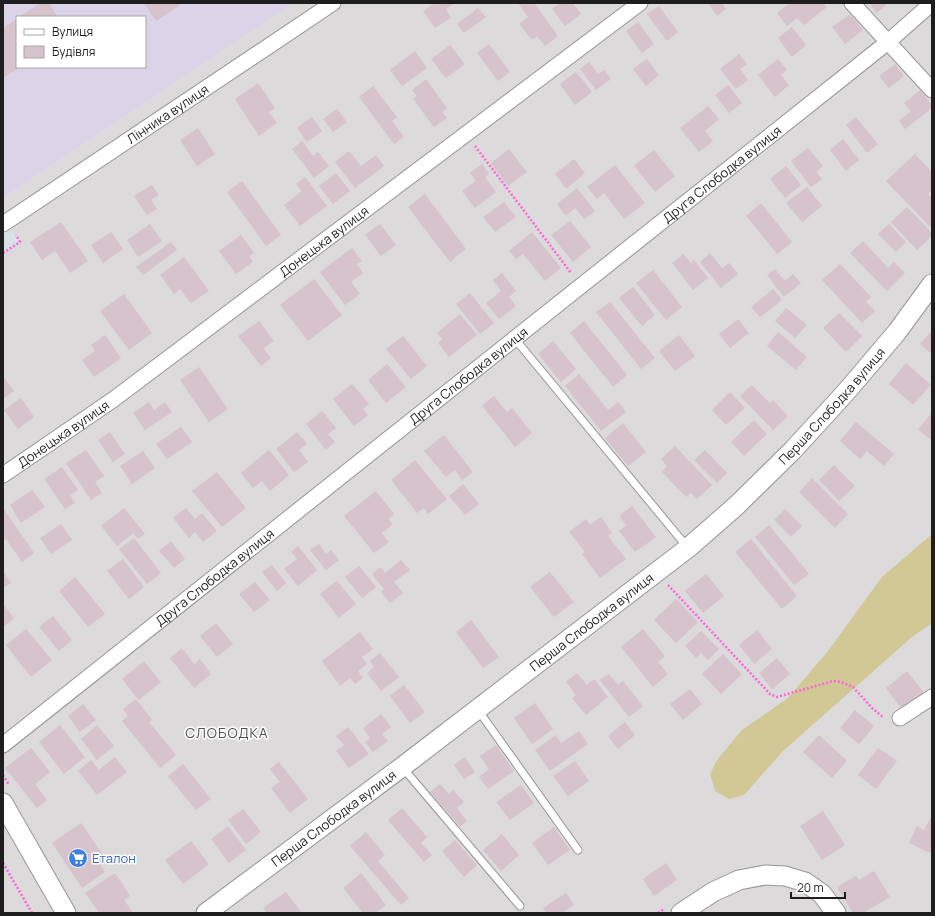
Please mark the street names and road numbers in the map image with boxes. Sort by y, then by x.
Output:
street label: Лінника вулиця [123,80,212,148]
street label: Друга Слободка вулиця [659,121,785,227]
street label: Донецька вулиця [275,202,372,281]
street label: Друга Слободка вулиця [405,323,531,428]
street label: Перша Слободка вулиця [774,344,889,468]
street label: Донецька вулиця [14,396,113,472]
street label: Друга Слободка вулиця [151,524,278,630]
street label: Перша Слободка вулиця [526,569,657,675]
street label: Перша Слободка вулиця [267,766,400,871]

